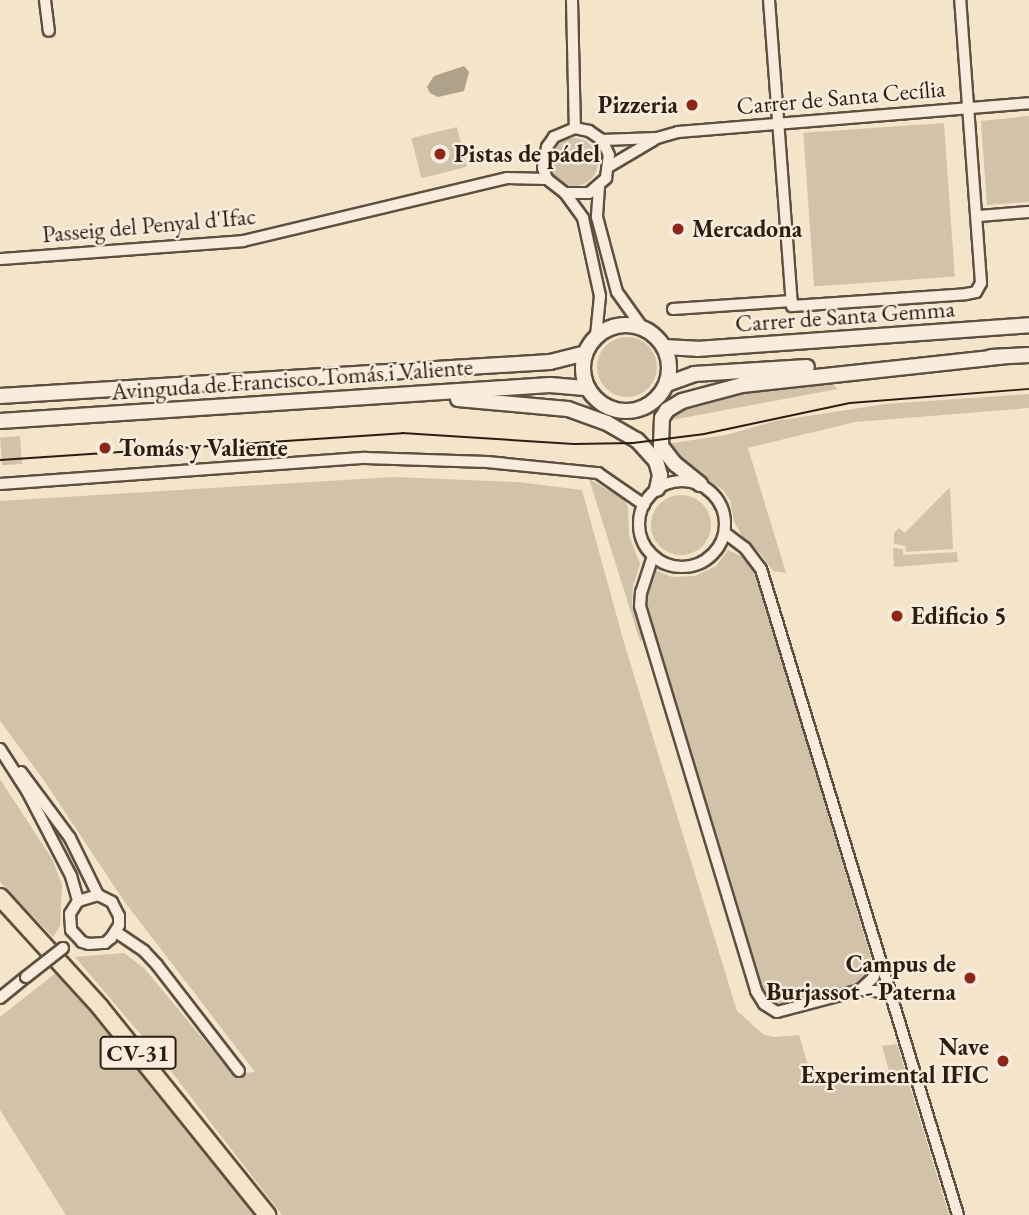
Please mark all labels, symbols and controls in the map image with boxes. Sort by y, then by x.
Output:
street label: Carrer de Santa Cecília [735,74,947,120]
place label: Pizzeria [598,91,678,119]
marker: Pizzeria [684,97,700,113]
place label: Pistas de pádel [454,140,600,168]
marker: Pistas de pádel [432,146,448,162]
street label: Passeig del Penyal d'Ifac [41,201,257,249]
place label: Mercadona [692,215,802,243]
marker: Mercadona [670,221,686,237]
street label: Carrer de Santa Gemma [734,294,956,338]
street label: Avinguda de Francisco Tomás i Valiente [110,352,474,406]
place label: Tomás y Valiente [119,434,288,462]
marker: Tomás y Valiente [97,440,113,456]
place label: Edificio 5 [911,602,1007,630]
marker: Edificio 5 [889,608,905,624]
place label: Campus de Burjassot - Paterna [766,950,956,1006]
marker: Campus de Burjassot - Paterna [962,970,978,986]
place label: Nave Experimental IFIC [801,1033,989,1089]
road number: CV-31 [100,1034,176,1072]
marker: Nave Experimental IFIC [995,1053,1011,1069]

